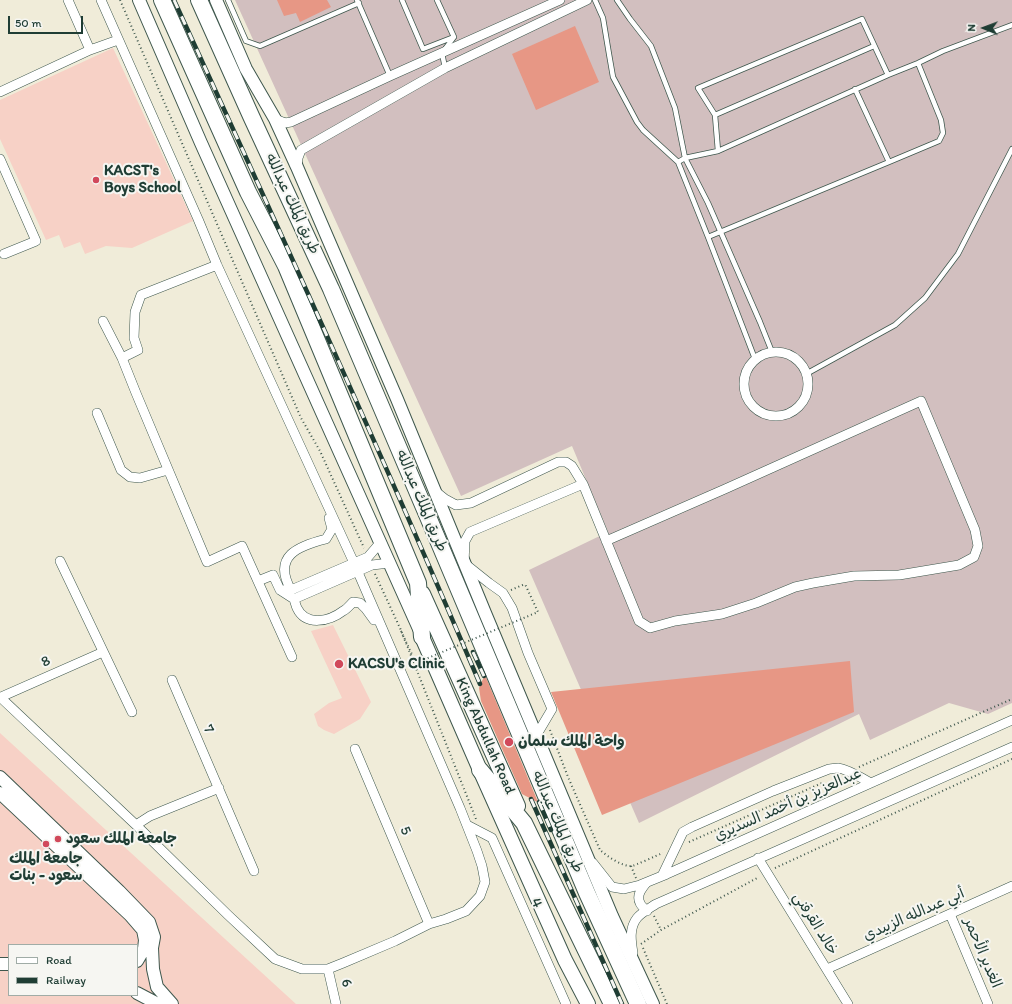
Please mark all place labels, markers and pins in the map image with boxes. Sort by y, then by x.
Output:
place label: KACST's Boys School [104,162,181,197]
marker: KACST's Boys School [91,175,101,185]
place label: KACSU's Clinic [348,655,445,673]
marker: KACSU's Clinic [333,658,345,670]
place label: واحة الملك سلمان [518,733,625,751]
marker: واحة الملك سلمان [503,736,515,748]
place label: جامعة الملك سعود [66,830,177,848]
marker: جامعة الملك سعود [53,834,63,844]
marker: جامعة الملك سعود - بنات [41,839,51,849]
place label: جامعة الملك سعود - بنات [9,850,83,885]

